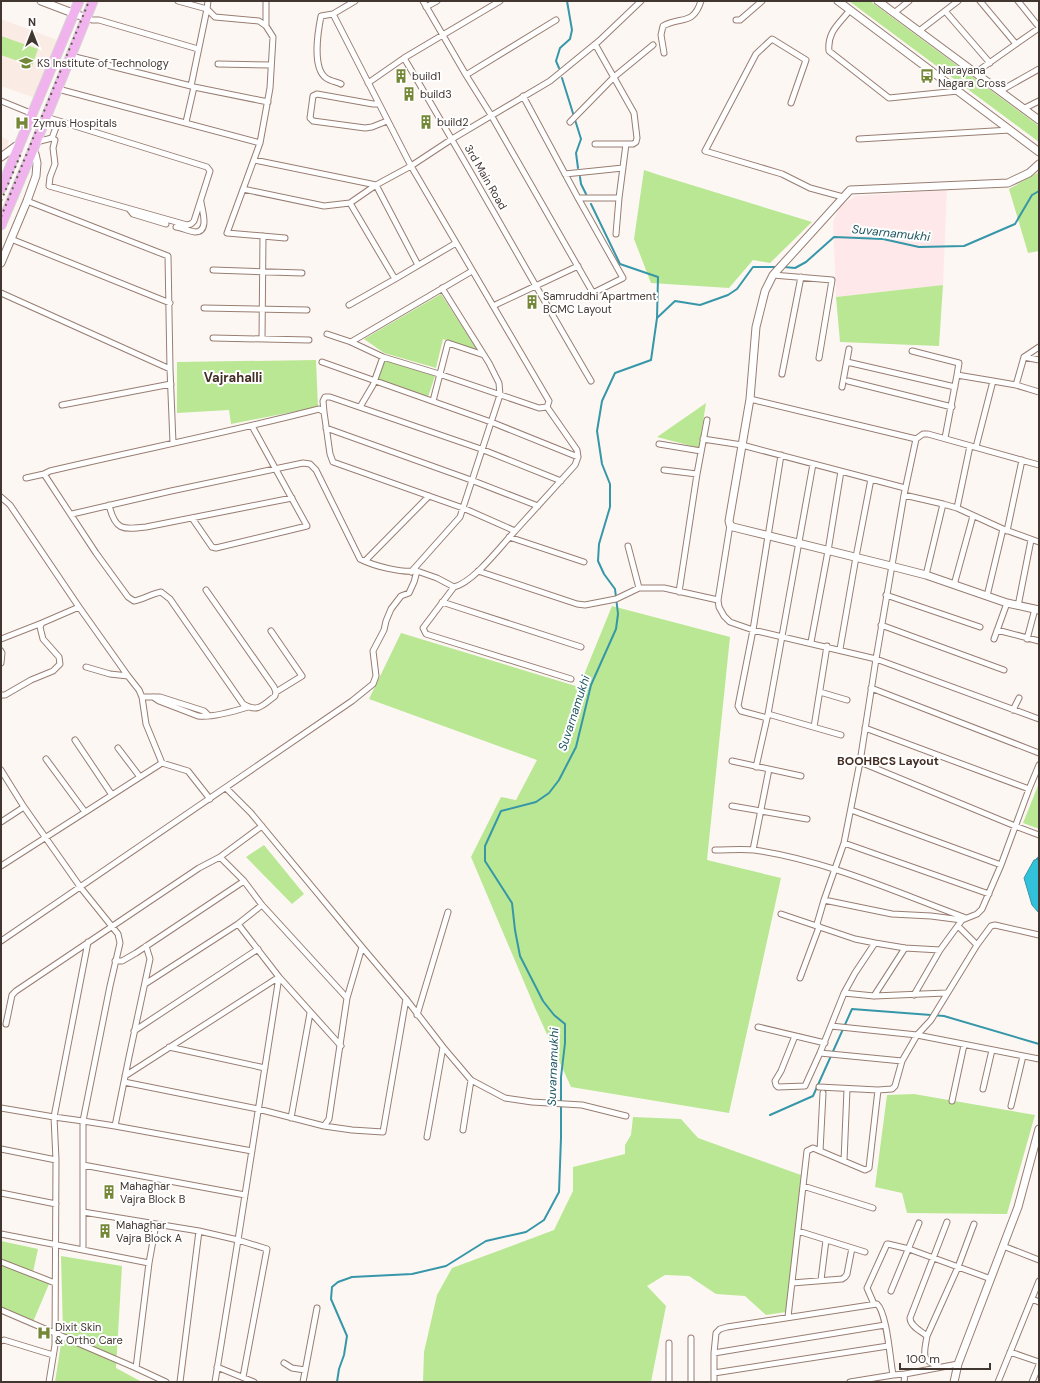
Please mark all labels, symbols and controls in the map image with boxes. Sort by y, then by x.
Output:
north arrow [12,12,52,52]
text: N [28,15,36,29]
school or university icon: KS Institute of Technology [18,55,34,71]
place label: KS Institute of Technology [37,56,169,70]
place label: Narayana Nagara Cross [938,63,1006,90]
building icon: build1 [393,68,409,84]
bus stop icon: Narayana Nagara Cross [919,68,935,84]
place label: build1 [412,69,441,83]
building icon: build3 [401,86,417,102]
place label: build3 [420,87,452,101]
building icon: build2 [418,114,434,130]
hospital icon: Zymus Hospitals [14,115,30,131]
place label: build2 [437,115,469,129]
place label: Zymus Hospitals [33,116,117,130]
street label: 3rd Main Road [462,142,510,212]
water label: Suvarnamukhi [851,221,932,245]
place label: Samruddhi Apartment BCMC Layout [543,289,656,316]
building icon: Samruddhi Apartment BCMC Layout [524,294,540,310]
district label: Vajrahalli [204,369,262,386]
water label: Suvarnamukhi [554,672,594,753]
district label: BOOHBCS Layout [837,753,939,769]
water label: Suvarnamukhi [544,1026,562,1106]
place label: Mahaghar Vajra Block B [120,1179,186,1206]
building icon: Mahaghar Vajra Block B [101,1184,117,1200]
place label: Mahaghar Vajra Block A [116,1218,182,1245]
building icon: Mahaghar Vajra Block A [97,1223,113,1239]
place label: Dixit Skin & Ortho Care [55,1320,123,1347]
hospital icon: Dixit Skin & Ortho Care [36,1325,52,1341]
scale bar [900,1345,990,1371]
text: 100 m [906,1351,940,1367]

